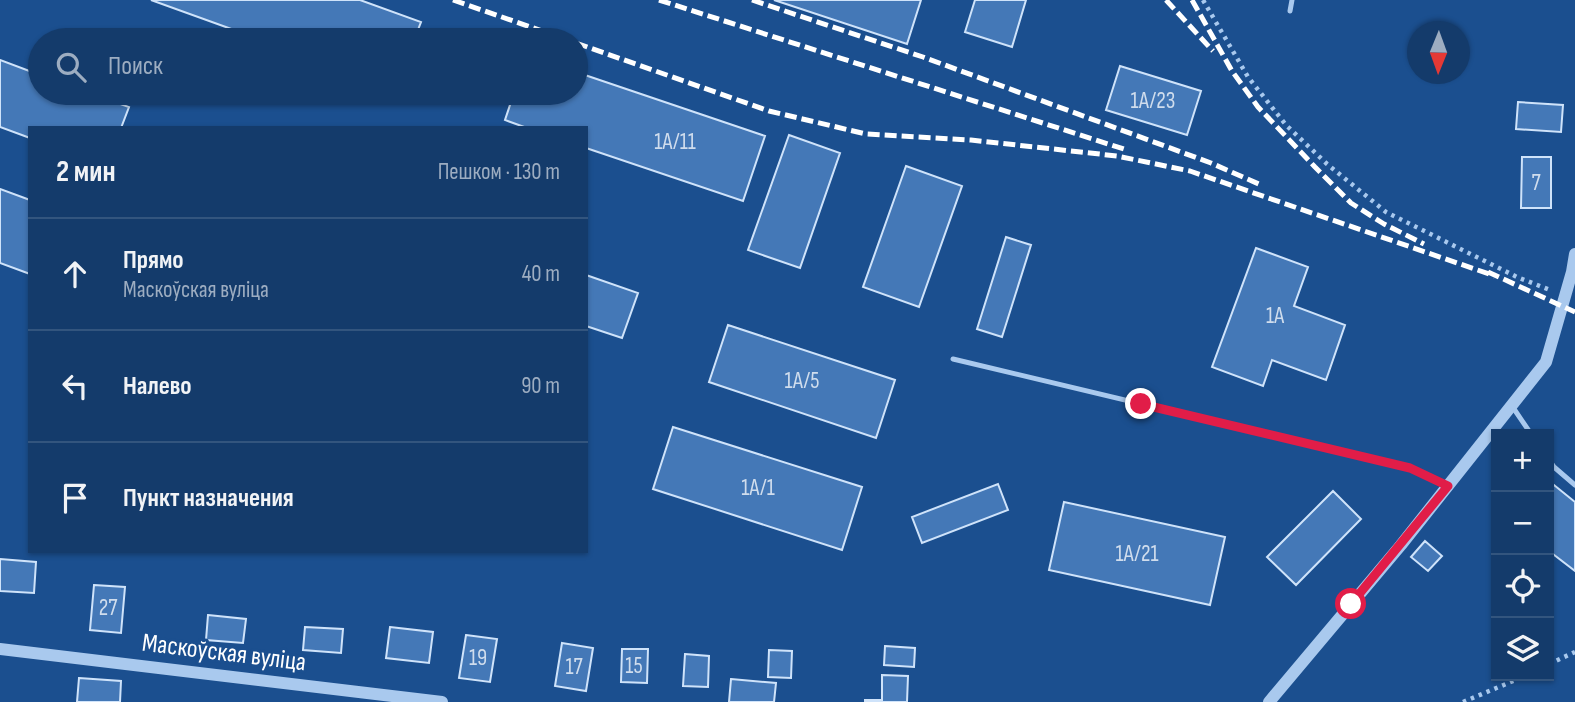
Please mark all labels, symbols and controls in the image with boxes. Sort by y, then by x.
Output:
north arrow [1407,21,1470,84]
search box [28,28,588,105]
icon: search [52,48,90,86]
text: Поиск [108,51,163,82]
house number: 1А/23 [1131,87,1175,115]
house number: 1А/11 [654,128,696,156]
text: 2 мин [56,154,116,190]
text: Пешком · 130 m [438,158,560,186]
house number: 7 [1531,169,1541,197]
text: Прямо [123,245,184,276]
icon: ahead [56,255,94,293]
text: 40 m [522,260,560,288]
text: Маскоўская вуліца [123,276,269,304]
house number: 1А [1266,302,1284,330]
icon: left [56,367,94,405]
house number: 1А/5 [785,367,819,395]
text: Налево [123,371,192,402]
text: 90 m [521,372,560,400]
route end [1125,388,1156,419]
map controls [1491,429,1554,681]
button: + [1491,429,1554,492]
house number: 1А/1 [741,474,775,502]
icon: arrive [56,479,94,517]
text: Пункт назначения [123,483,294,514]
button: − [1491,492,1554,555]
house number: 1А/21 [1115,540,1159,568]
button: locate [1491,555,1554,618]
route start [1335,588,1366,619]
house number: 27 [99,594,117,622]
button: layers [1491,618,1554,681]
street label: Маскоўская вуліца [140,628,308,678]
house number: 19 [469,644,487,672]
house number: 15 [625,652,643,680]
house number: 17 [565,653,583,681]

